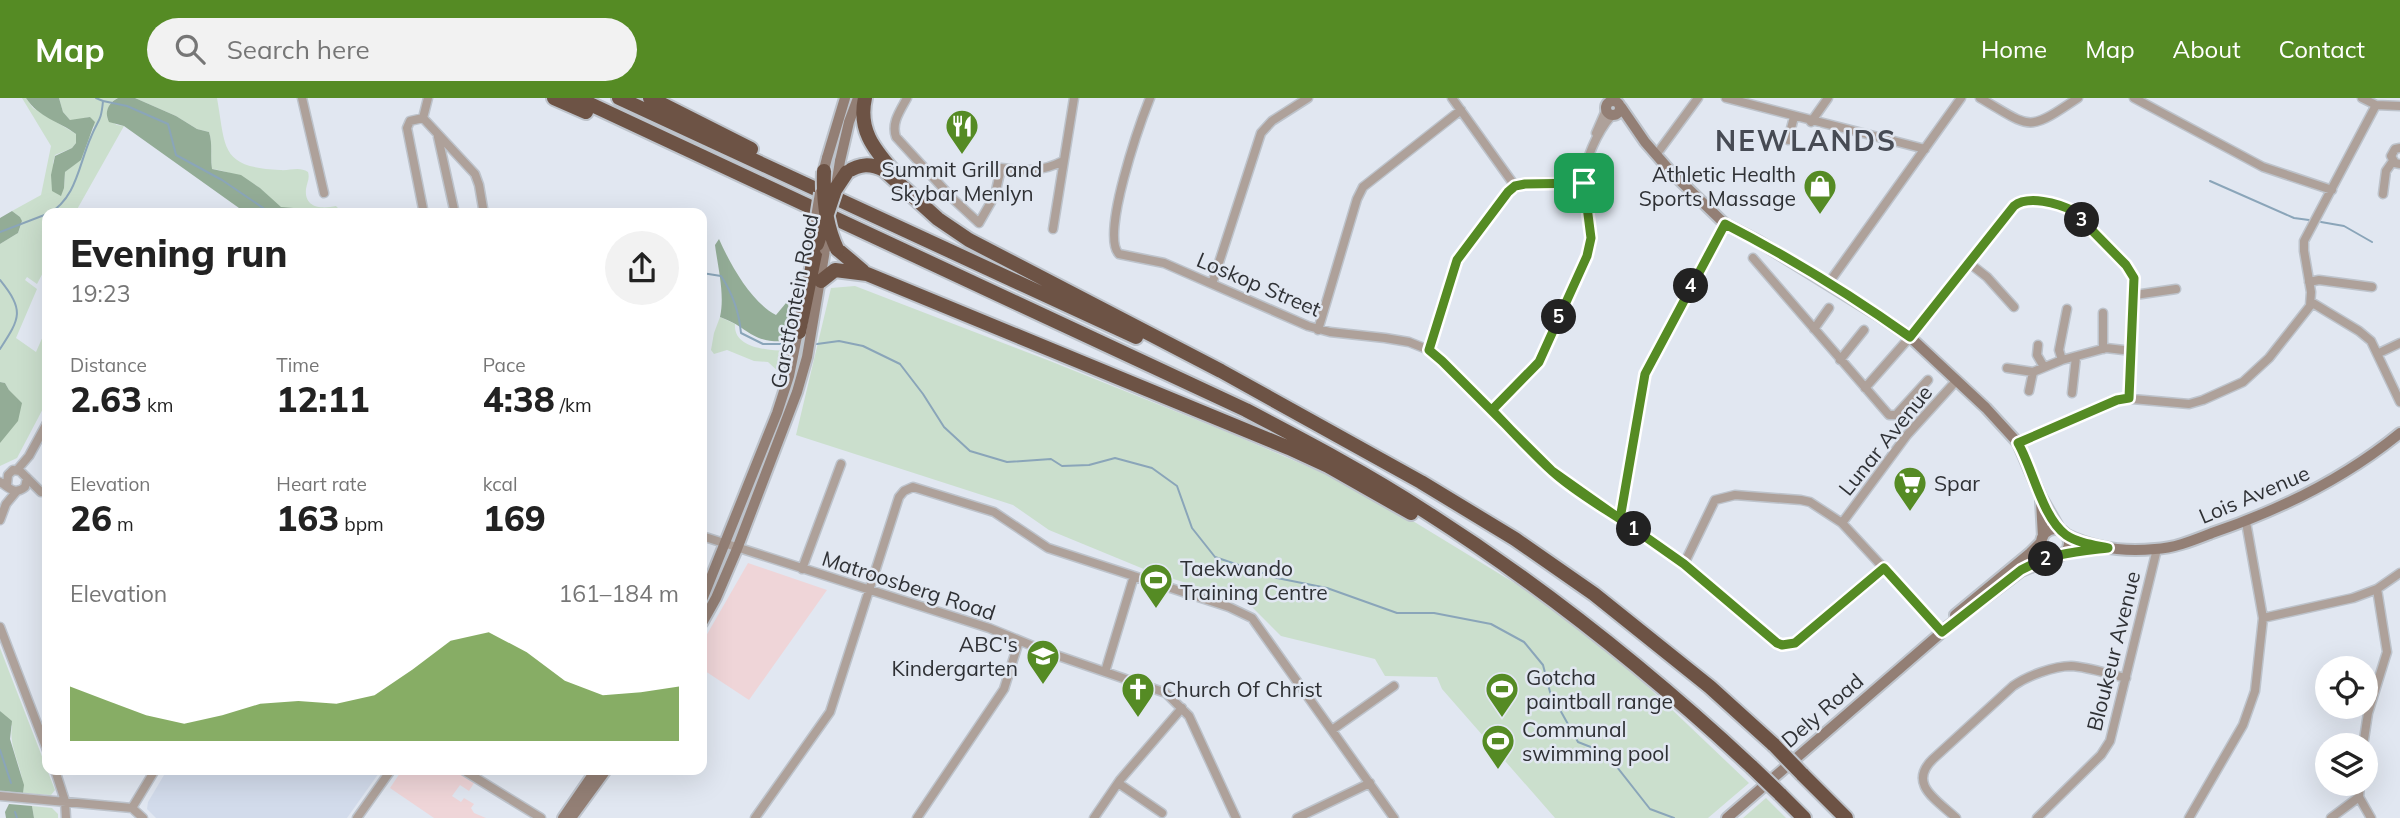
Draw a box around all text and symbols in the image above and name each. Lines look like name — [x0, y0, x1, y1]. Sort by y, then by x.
search box — [147, 18, 637, 81]
text: Map — [35, 29, 105, 70]
icon: search — [171, 30, 209, 68]
text: Search here — [227, 33, 370, 66]
text: Home — [1981, 34, 2047, 64]
text: Map — [2085, 34, 2135, 64]
text: About — [2173, 34, 2241, 64]
text: Contact — [2279, 34, 2365, 64]
restaurant icon: Summit Grill and Skybar Menlyn — [943, 107, 981, 156]
district label: NEWLANDS — [1715, 123, 1897, 158]
pin — [1554, 153, 1614, 213]
place label: Summit Grill and Skybar Menlyn — [882, 156, 1042, 206]
place label: Athletic Health Sports Massage — [1639, 161, 1796, 211]
icon: arrive — [1565, 164, 1603, 202]
shop icon: Athletic Health Sports Massage — [1801, 167, 1839, 216]
pin: 3 — [2064, 202, 2100, 238]
text: 3 — [2076, 207, 2087, 231]
street label: Garstfontein Road — [764, 212, 824, 390]
text: Evening run — [70, 229, 288, 277]
button: share — [605, 231, 679, 305]
street label: Loskop Street — [1193, 246, 1325, 322]
pin: 4 — [1674, 268, 1708, 304]
text: 4 — [1685, 273, 1696, 297]
text: 19:23 — [70, 279, 130, 308]
pin: 5 — [1542, 300, 1576, 334]
text: 5 — [1553, 304, 1564, 328]
text: Distance — [70, 353, 147, 377]
text: Time — [276, 353, 319, 377]
text: Pace — [483, 353, 526, 377]
text: 2.63 — [70, 377, 142, 421]
text: 12:11 — [276, 377, 369, 421]
text: 4:38 — [483, 377, 555, 421]
street label: Lunar Avenue — [1833, 380, 1937, 500]
text: km — [142, 393, 174, 417]
text: /km — [555, 393, 592, 417]
street label: Lois Avenue — [2195, 459, 2313, 529]
supermarket icon: Spar — [1891, 464, 1929, 513]
place label: Spar — [1934, 470, 1980, 496]
text: Elevation — [70, 472, 150, 496]
text: Heart rate — [276, 472, 367, 496]
text: kcal — [483, 472, 517, 496]
text: 26 — [70, 496, 112, 540]
text: 163 — [276, 496, 339, 540]
text: 169 — [483, 496, 546, 540]
text: m — [112, 512, 134, 536]
text: bpm — [339, 512, 384, 536]
pin: 1 — [1616, 512, 1652, 546]
text: 1 — [1628, 516, 1639, 540]
pin: 2 — [2028, 542, 2064, 576]
street label: Matroosberg Road — [819, 545, 999, 625]
text: 2 — [2040, 546, 2051, 570]
place label: Taekwando Training Centre — [1180, 555, 1328, 605]
sports icon: Taekwando Training Centre — [1137, 561, 1175, 610]
street label: Bloukeur Avenue — [2081, 568, 2145, 734]
text: Elevation — [70, 579, 167, 608]
text: 161–184 m — [558, 579, 679, 608]
place label: ABC's Kindergarten — [891, 631, 1018, 681]
school or university icon: ABC's Kindergarten — [1024, 637, 1062, 686]
map controls — [2315, 656, 2378, 796]
button: locate — [2315, 656, 2378, 719]
place label: Gotcha paintball range — [1526, 664, 1673, 714]
street label: Dely Road — [1776, 667, 1868, 753]
church icon: Church Of Christ — [1119, 670, 1157, 719]
sports icon: Gotcha paintball range — [1483, 670, 1521, 719]
place label: Church Of Christ — [1162, 676, 1322, 702]
place label: Communal swimming pool — [1522, 716, 1669, 766]
sports icon: Communal swimming pool — [1479, 722, 1517, 771]
button: layers — [2315, 733, 2378, 796]

